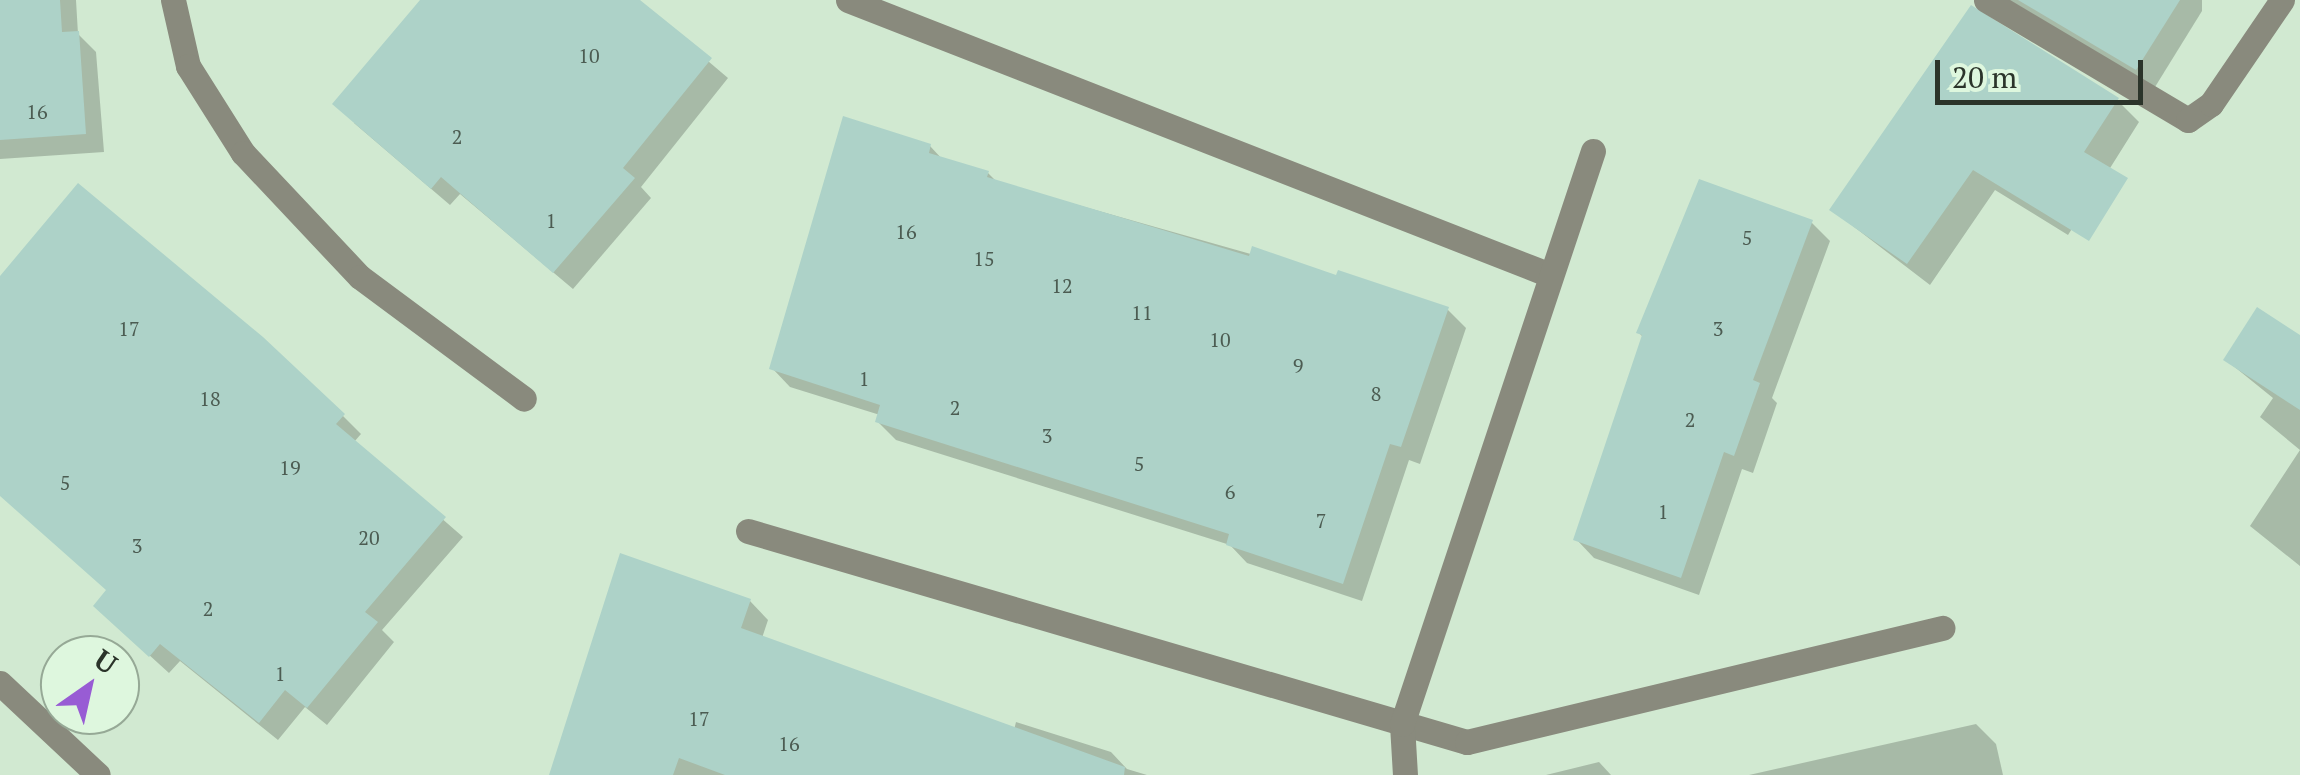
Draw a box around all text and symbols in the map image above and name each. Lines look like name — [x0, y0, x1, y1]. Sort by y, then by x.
scale bar — [1940, 40, 2148, 102]
house number: 10 — [578, 43, 600, 67]
text: 20 m — [1952, 57, 2017, 97]
house number: 16 — [26, 99, 48, 123]
house number: 2 — [452, 124, 462, 148]
house number: 1 — [546, 208, 556, 232]
house number: 16 — [895, 219, 917, 243]
house number: 5 — [1742, 225, 1752, 249]
house number: 15 — [973, 246, 995, 270]
house number: 12 — [1051, 273, 1073, 297]
house number: 11 — [1131, 300, 1153, 324]
house number: 17 — [118, 316, 140, 340]
house number: 3 — [1713, 316, 1723, 340]
house number: 10 — [1209, 327, 1231, 351]
house number: 9 — [1293, 353, 1303, 377]
house number: 1 — [859, 366, 869, 390]
house number: 8 — [1371, 381, 1381, 405]
house number: 18 — [199, 386, 221, 410]
house number: 2 — [950, 395, 960, 419]
house number: 2 — [1685, 407, 1695, 431]
house number: 3 — [1042, 423, 1052, 447]
house number: 5 — [1134, 451, 1144, 475]
house number: 19 — [279, 455, 301, 479]
house number: 5 — [60, 470, 70, 494]
house number: 6 — [1225, 479, 1235, 503]
house number: 1 — [1658, 499, 1668, 523]
house number: 7 — [1316, 508, 1326, 532]
house number: 20 — [358, 525, 380, 549]
house number: 3 — [132, 533, 142, 557]
house number: 2 — [203, 596, 213, 620]
north arrow — [40, 635, 140, 735]
text: U — [87, 640, 125, 682]
house number: 1 — [275, 661, 285, 685]
house number: 17 — [688, 706, 710, 730]
house number: 16 — [778, 731, 800, 755]

